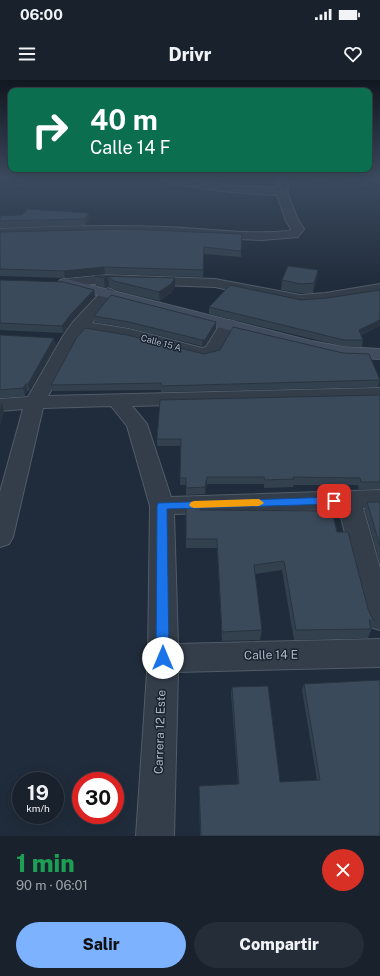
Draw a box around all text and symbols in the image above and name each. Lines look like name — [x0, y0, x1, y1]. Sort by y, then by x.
text: 06:00 — [20, 6, 63, 23]
icon: menu — [16, 43, 38, 65]
icon: heart — [342, 43, 364, 65]
text: Drivr — [169, 44, 211, 65]
text: 40 m — [90, 103, 158, 136]
icon: right — [24, 104, 76, 156]
text: Calle 14 F — [90, 137, 171, 158]
street label: Calle 15 A — [140, 332, 183, 353]
pin — [317, 484, 351, 518]
icon: arrive — [323, 490, 345, 512]
position arrow — [142, 637, 184, 679]
street label: Calle 14 E — [244, 648, 298, 662]
street label: Carrera 12 Este — [152, 689, 168, 774]
speed limit sign: 30 — [72, 772, 124, 824]
text: 19 — [27, 781, 49, 805]
text: km/h — [26, 802, 50, 814]
text: 1 min — [16, 849, 75, 877]
button: close — [322, 849, 364, 891]
text: 90 m · 06:01 — [16, 878, 88, 893]
button: Salir — [16, 922, 186, 968]
button: Compartir — [194, 922, 364, 968]

